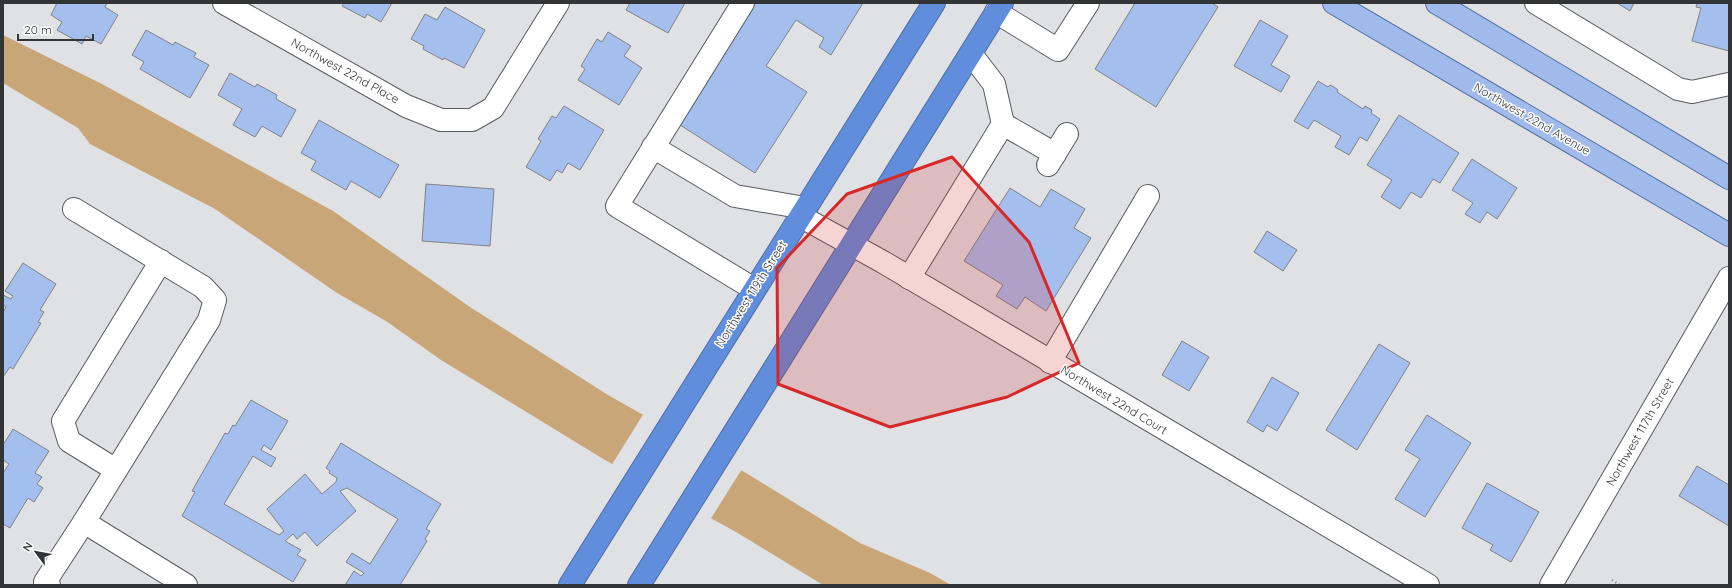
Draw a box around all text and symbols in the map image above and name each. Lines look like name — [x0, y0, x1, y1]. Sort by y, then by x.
scale bar — [18, 16, 93, 42]
text: 20 m — [24, 22, 52, 37]
street label: Northwest 22nd Place — [289, 35, 402, 107]
street label: Northwest 22nd Avenue — [1471, 79, 1593, 158]
street label: Northwest 119th Street — [712, 238, 789, 350]
street label: Northwest 22nd Court — [1058, 362, 1170, 437]
street label: Northwest 117th Street — [1603, 375, 1677, 488]
north arrow — [16, 532, 56, 572]
text: N — [19, 540, 36, 554]

